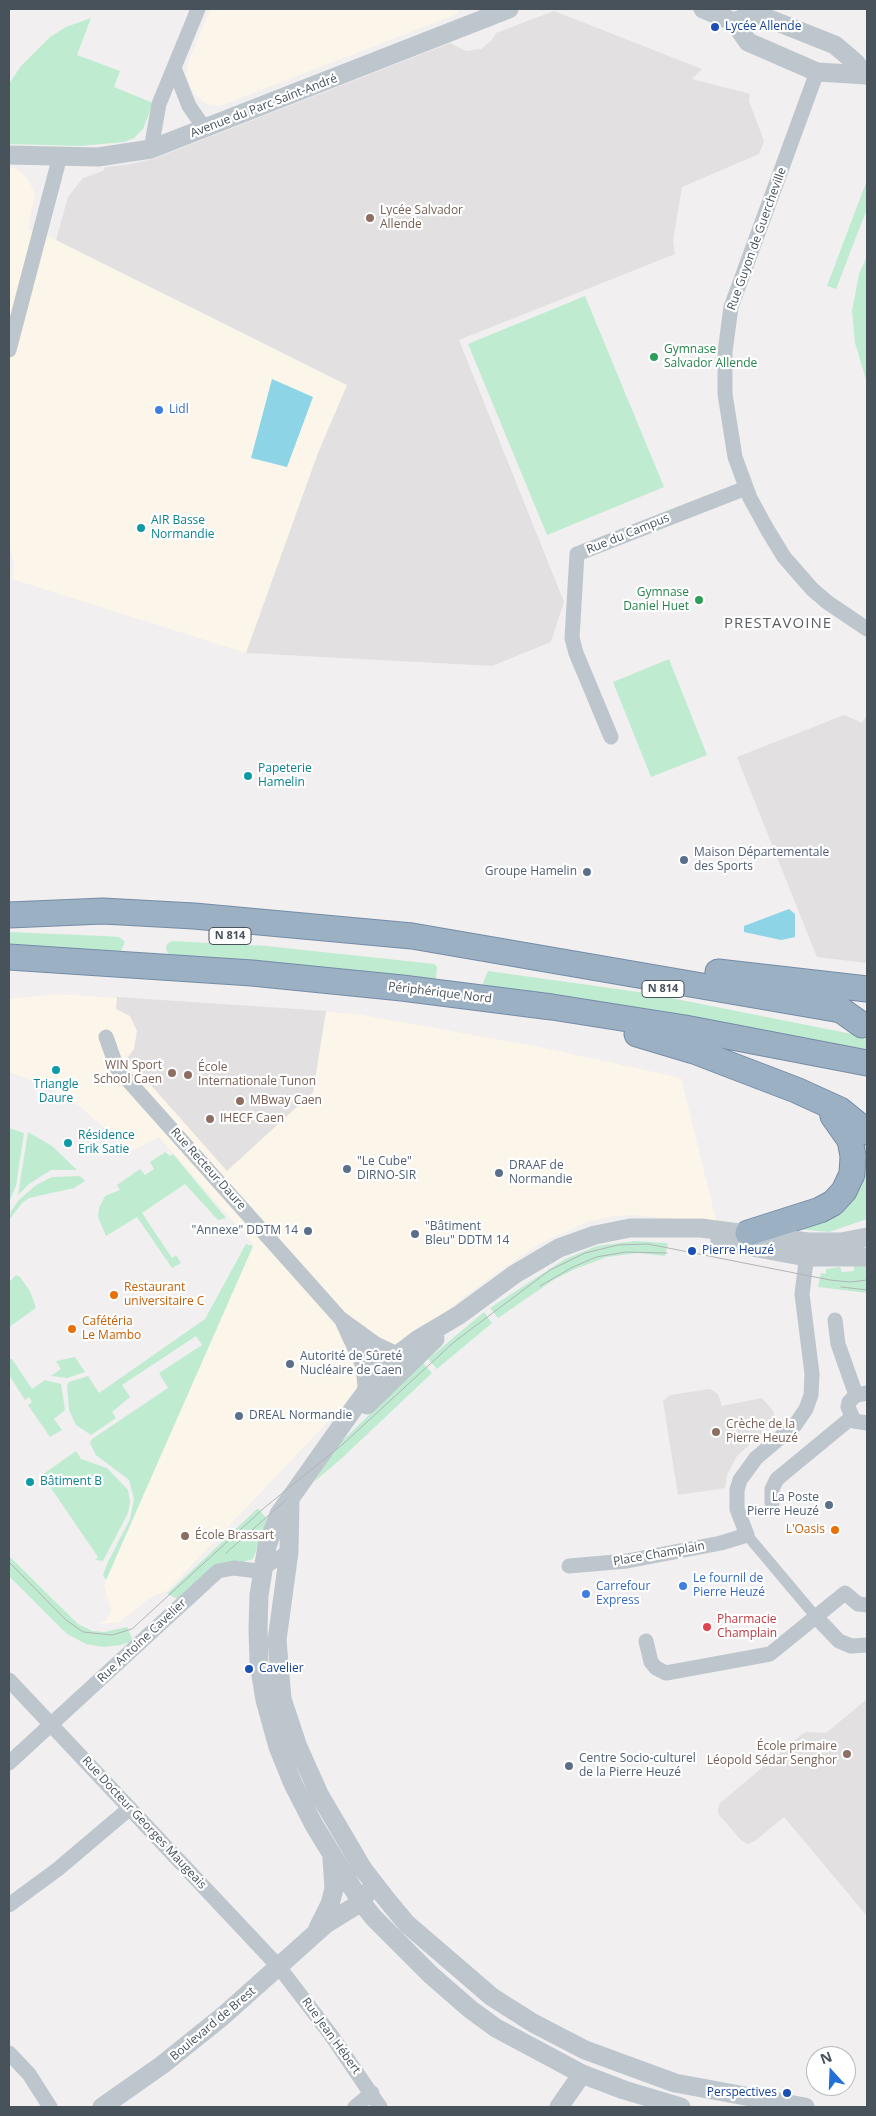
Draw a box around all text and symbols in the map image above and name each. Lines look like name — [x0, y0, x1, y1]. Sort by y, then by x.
place label: Lycée Allende — [725, 20, 801, 34]
marker: Lycée Allende — [709, 21, 721, 33]
street label: Avenue du Parc Saint-André — [189, 71, 339, 141]
street label: Rue Guyon de Guercheville — [724, 166, 790, 312]
place label: Lycée Salvador Allende — [380, 204, 463, 232]
marker: Lycée Salvador Allende — [364, 212, 376, 224]
place label: Gymnase Salvador Allende — [664, 343, 757, 371]
marker: Gymnase Salvador Allende — [648, 351, 660, 363]
place label: Lidl — [169, 403, 189, 417]
marker: Lidl — [153, 404, 165, 416]
street label: Rue du Campus — [584, 511, 672, 557]
place label: AIR Basse Normandie — [151, 514, 214, 542]
marker: AIR Basse Normandie — [135, 522, 147, 534]
place label: Gymnase Daniel Huet — [623, 586, 689, 614]
marker: Gymnase Daniel Huet — [693, 594, 705, 606]
district label: PRESTAVOINE — [723, 615, 833, 633]
place label: Papeterie Hamelin — [258, 762, 312, 790]
marker: Papeterie Hamelin — [242, 770, 254, 782]
place label: Maison Départementale des Sports — [694, 846, 829, 874]
marker: Maison Départementale des Sports — [678, 854, 690, 866]
place label: Groupe Hamelin — [485, 865, 577, 879]
marker: Groupe Hamelin — [581, 866, 593, 878]
road number: N 814 — [209, 928, 251, 944]
street label: Périphérique Nord — [387, 979, 493, 1007]
road number: N 814 — [642, 981, 684, 998]
place label: WIN Sport School Caen — [93, 1059, 162, 1087]
place label: École Internationale Tunon — [198, 1061, 316, 1089]
marker: Triangle Daure — [50, 1064, 62, 1076]
marker: WIN Sport School Caen — [166, 1067, 178, 1079]
marker: École Internationale Tunon — [182, 1069, 194, 1081]
place label: Triangle Daure — [34, 1078, 78, 1106]
place label: MBway Caen — [250, 1094, 322, 1108]
marker: MBway Caen — [234, 1095, 246, 1107]
place label: IHECF Caen — [220, 1112, 284, 1126]
marker: IHECF Caen — [204, 1113, 216, 1125]
street label: Rue Recteur Daure — [167, 1125, 249, 1213]
place label: Résidence Erik Satie — [78, 1129, 135, 1157]
marker: Résidence Erik Satie — [62, 1137, 74, 1149]
place label: "Le Cube" DIRNO-SIR — [357, 1155, 416, 1183]
place label: DRAAF de Normandie — [509, 1159, 572, 1187]
marker: "Le Cube" DIRNO-SIR — [341, 1163, 353, 1175]
marker: DRAAF de Normandie — [493, 1167, 505, 1179]
place label: "Bâtiment Bleu" DDTM 14 — [425, 1220, 509, 1248]
place label: "Annexe" DDTM 14 — [192, 1224, 298, 1238]
marker: "Annexe" DDTM 14 — [302, 1225, 314, 1237]
marker: "Bâtiment Bleu" DDTM 14 — [409, 1228, 421, 1240]
place label: Pierre Heuzé — [702, 1244, 774, 1258]
marker: Pierre Heuzé — [686, 1245, 698, 1257]
place label: Restaurant universitaire C — [124, 1281, 204, 1309]
marker: Restaurant universitaire C — [108, 1289, 120, 1301]
place label: Cafétéria Le Mambo — [82, 1315, 141, 1343]
marker: Cafétéria Le Mambo — [66, 1323, 78, 1335]
place label: Autorité de Sûreté Nucléaire de Caen — [300, 1350, 402, 1378]
marker: Autorité de Sûreté Nucléaire de Caen — [284, 1358, 296, 1370]
place label: DREAL Normandie — [249, 1409, 352, 1423]
marker: DREAL Normandie — [233, 1410, 245, 1422]
place label: Crèche de la Pierre Heuzé — [726, 1418, 798, 1446]
marker: Crèche de la Pierre Heuzé — [710, 1426, 722, 1438]
place label: Bâtiment B — [40, 1475, 102, 1489]
marker: Bâtiment B — [24, 1476, 36, 1488]
place label: La Poste Pierre Heuzé — [747, 1491, 819, 1519]
marker: La Poste Pierre Heuzé — [823, 1499, 835, 1511]
place label: L'Oasis — [786, 1523, 825, 1537]
marker: L'Oasis — [829, 1524, 841, 1536]
place label: École Brassart — [195, 1529, 274, 1543]
marker: École Brassart — [179, 1530, 191, 1542]
street label: Place Champlain — [612, 1539, 706, 1569]
place label: Le fournil de Pierre Heuzé — [693, 1572, 765, 1600]
place label: Carrefour Express — [596, 1580, 650, 1608]
marker: Le fournil de Pierre Heuzé — [677, 1580, 689, 1592]
marker: Carrefour Express — [580, 1588, 592, 1600]
street label: Rue Antoine Cavelier — [95, 1596, 189, 1686]
place label: Pharmacie Champlain — [717, 1613, 777, 1641]
marker: Pharmacie Champlain — [701, 1621, 713, 1633]
place label: Cavelier — [259, 1662, 304, 1676]
marker: Cavelier — [243, 1663, 255, 1675]
place label: École primaire Léopold Sédar Senghor — [707, 1740, 837, 1768]
marker: École primaire Léopold Sédar Senghor — [841, 1748, 853, 1760]
place label: Centre Socio-culturel de la Pierre Heuzé — [579, 1752, 696, 1780]
street label: Rue Docteur Georges Maugeais — [79, 1754, 209, 1892]
marker: Centre Socio-culturel de la Pierre Heuzé — [563, 1760, 575, 1772]
street label: Boulevard de Brest — [167, 1984, 259, 2064]
street label: Rue Jean Hébert — [299, 1995, 363, 2077]
north arrow — [806, 2046, 856, 2096]
text: N — [817, 2047, 835, 2068]
place label: Perspectives — [707, 2086, 777, 2100]
marker: Perspectives — [781, 2087, 793, 2099]

